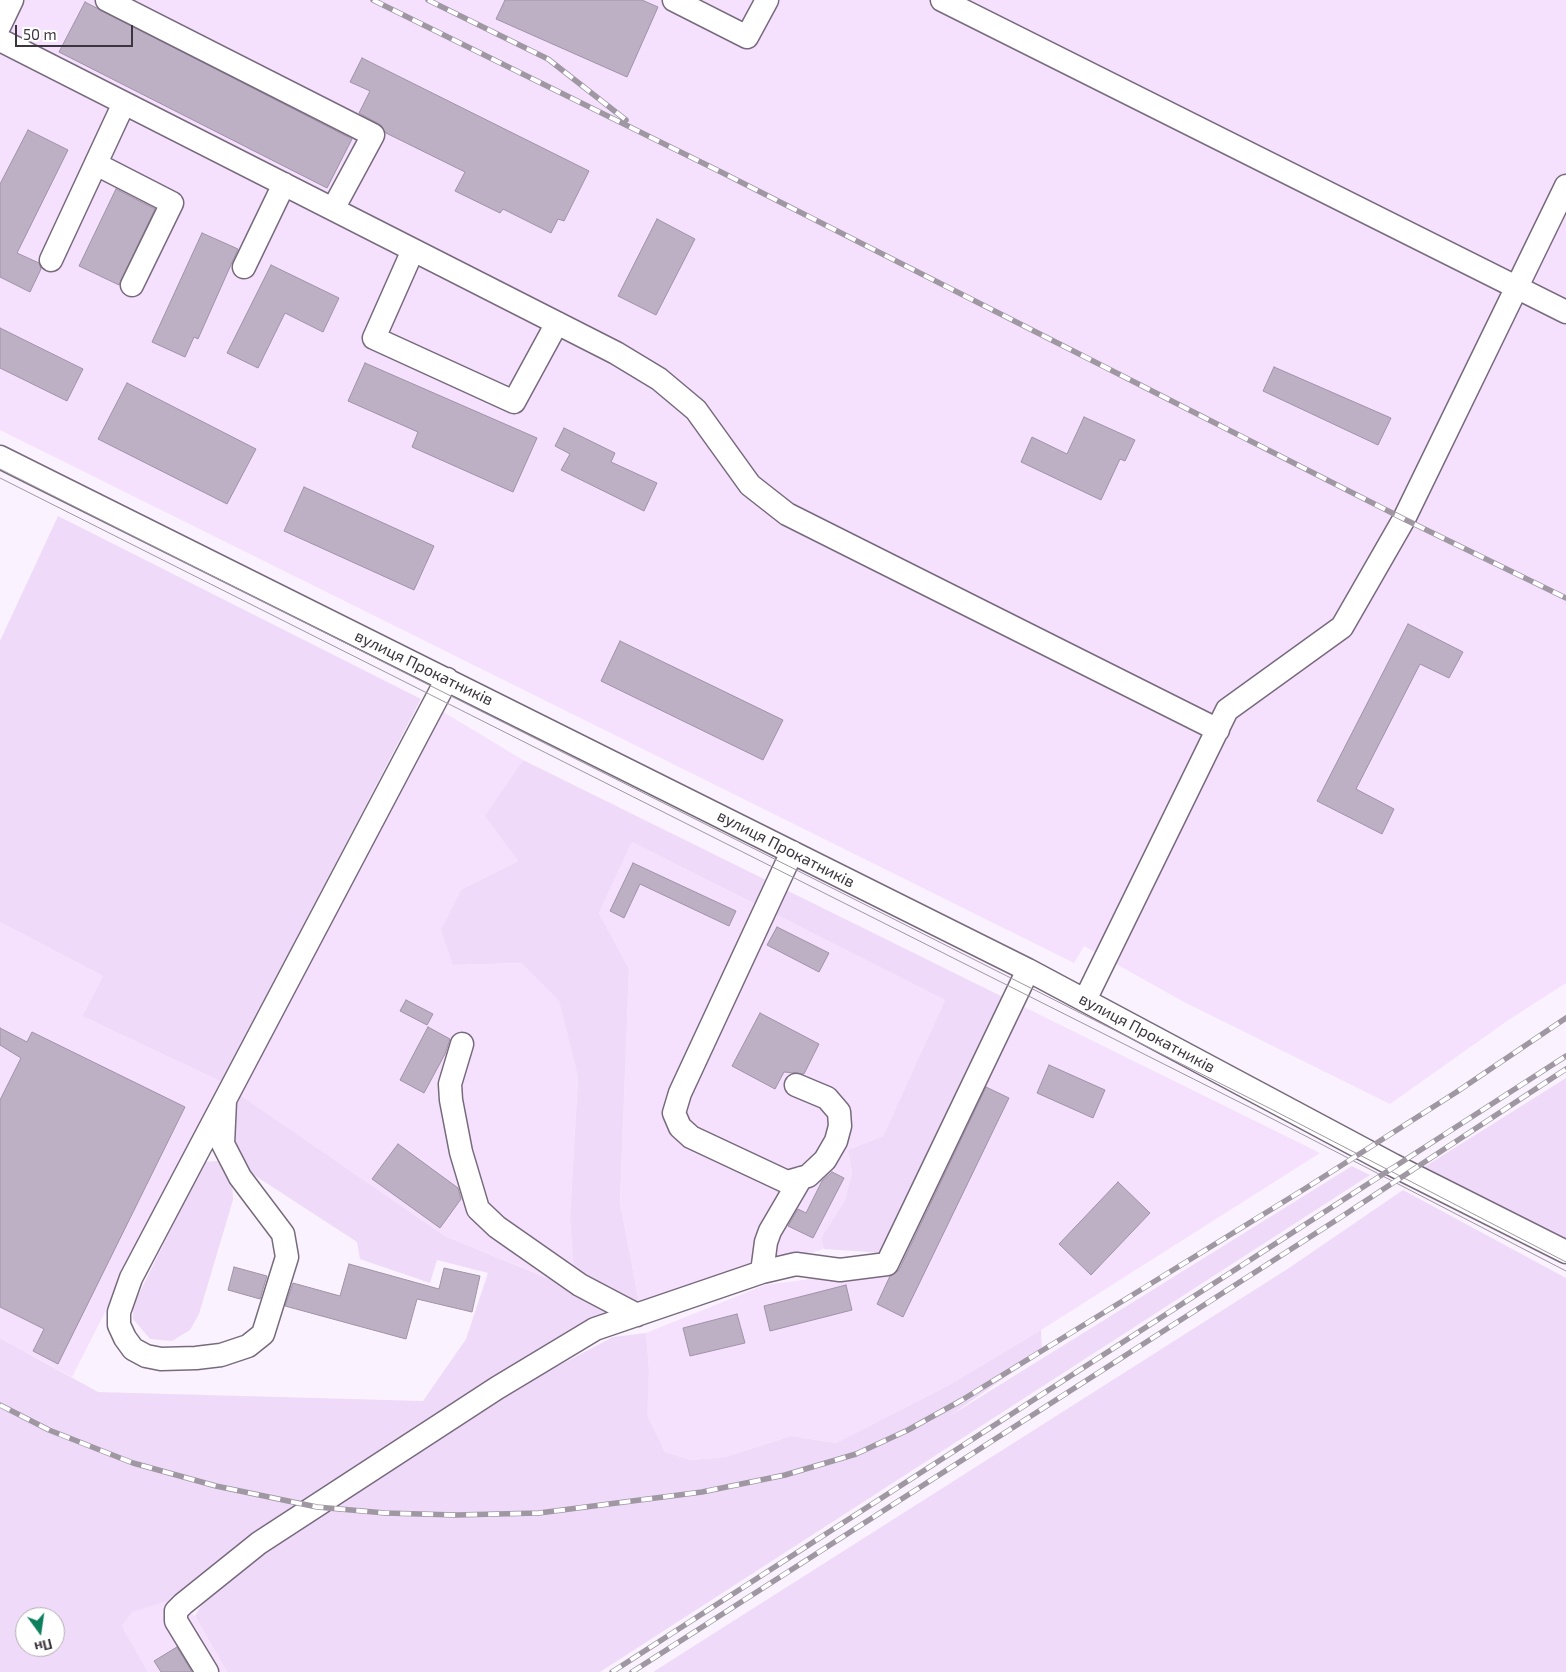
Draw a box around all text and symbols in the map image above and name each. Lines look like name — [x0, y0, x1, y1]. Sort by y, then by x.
scale bar — [18, 15, 135, 47]
text: 50 m — [23, 25, 57, 43]
street label: вулиця Прокатників — [352, 626, 496, 710]
street label: вулиця Прокатників — [714, 806, 858, 892]
street label: вулиця Прокатників — [1076, 989, 1218, 1077]
north arrow — [15, 1607, 65, 1657]
text: Пн — [33, 1636, 54, 1657]

